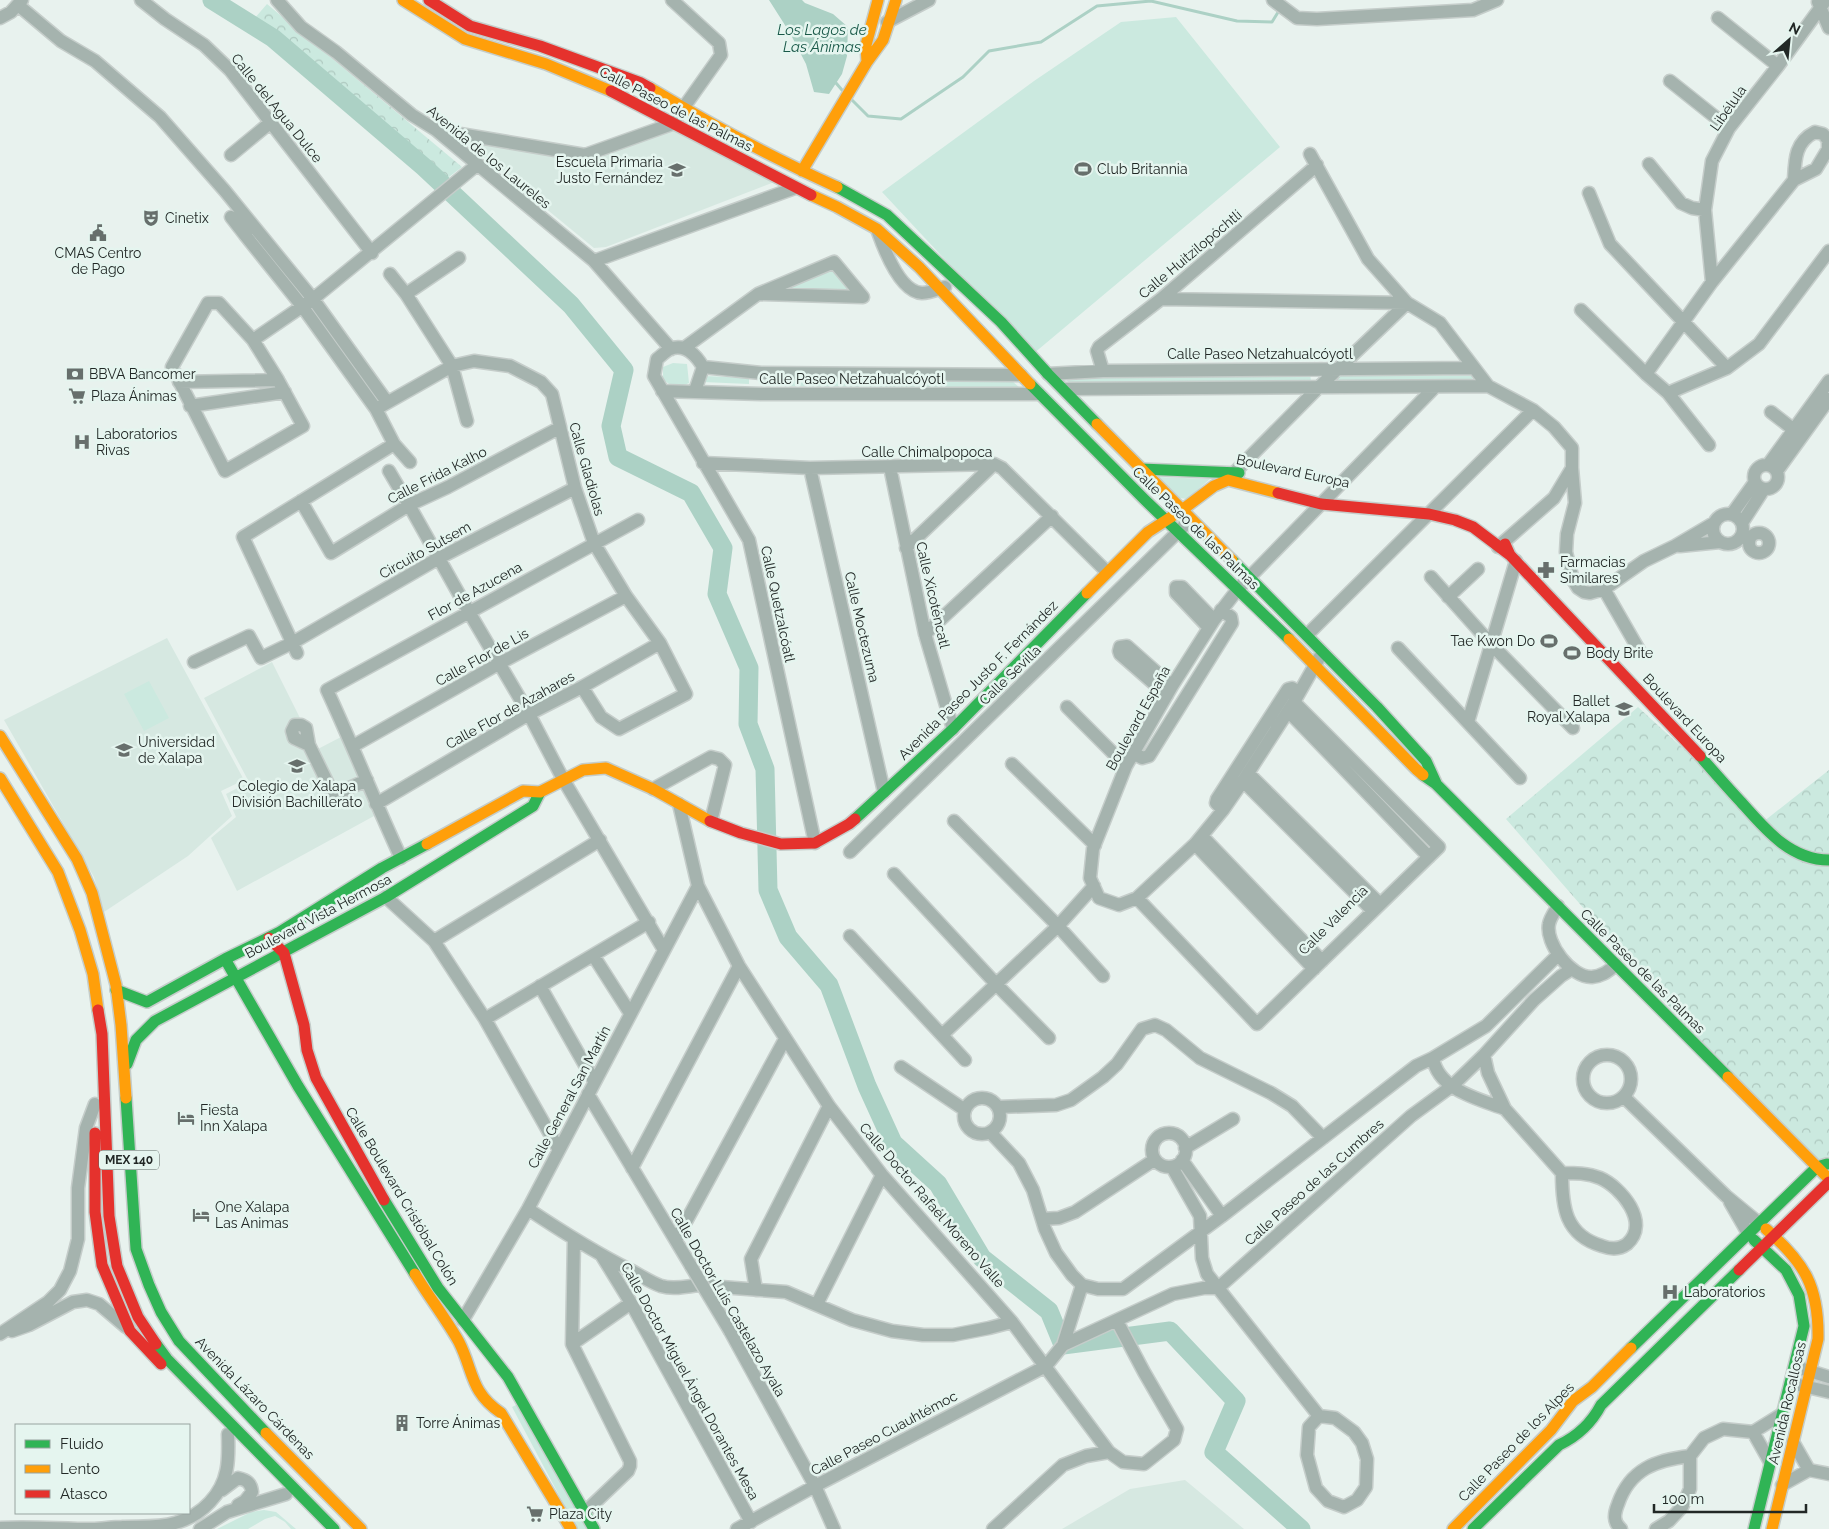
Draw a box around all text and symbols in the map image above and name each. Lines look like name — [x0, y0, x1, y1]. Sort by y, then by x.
north arrow — [1764, 15, 1814, 65]
text: N — [1787, 19, 1803, 38]
water label: Los Lagos de Las Ánimas — [777, 21, 867, 56]
street label: Calle del Agua Dulce — [228, 50, 326, 166]
street label: Calle Paseo de las Palmas — [597, 63, 755, 155]
street label: Libélula — [1707, 82, 1749, 134]
street label: Avenida de los Laureles — [424, 102, 554, 212]
place label: Escuela Primaria Justo Fernández — [556, 154, 663, 186]
sports icon: Club Britannia — [1073, 159, 1093, 179]
school or university icon: Escuela Primaria Justo Fernández — [667, 160, 687, 180]
place label: Club Britannia — [1097, 161, 1188, 177]
street label: Calle Huitzilopóchtli — [1135, 206, 1245, 302]
theatre icon: Cinetix — [141, 208, 161, 228]
place label: Cinetix — [165, 210, 209, 226]
public building icon: CMAS Centro de Pago — [88, 223, 108, 243]
place label: CMAS Centro de Pago — [55, 245, 141, 277]
street label: Calle Paseo Netzahualcóyotl — [1167, 346, 1353, 362]
bank icon: BBVA Bancomer — [65, 364, 85, 384]
place label: BBVA Bancomer — [89, 366, 196, 382]
street label: Calle Paseo Netzahualcóyotl — [759, 371, 945, 387]
supermarket icon: Plaza Ánimas — [67, 386, 87, 406]
place label: Plaza Ánimas — [91, 387, 177, 404]
street label: Calle Gladiolas — [566, 420, 608, 518]
place label: Laboratorios Rivas — [96, 426, 177, 458]
hospital icon: Laboratorios Rivas — [72, 432, 92, 452]
street label: Calle Frida Kalho — [385, 443, 489, 507]
street label: Calle Chimalpopoca — [861, 444, 993, 460]
street label: Boulevard Europa — [1235, 451, 1351, 491]
street label: Calle Paseo de las Palmas — [1130, 463, 1263, 593]
street label: Circuito Sutsem — [376, 518, 474, 582]
street label: Calle Xicoténcatl — [913, 540, 953, 650]
street label: Calle Quetzalcóatl — [758, 544, 798, 664]
place label: Farmacias Similares — [1560, 554, 1626, 586]
street label: Flor de Azucena — [425, 559, 525, 623]
pharmacy icon: Farmacias Similares — [1536, 560, 1556, 580]
street label: Calle Moctezuma — [841, 570, 883, 684]
street label: Avenida Paseo Justo F. Fernández — [895, 597, 1061, 763]
street label: Calle Flor de Lis — [433, 625, 531, 689]
sports icon: Tae Kwon Do — [1539, 631, 1559, 651]
place label: Tae Kwon Do — [1450, 633, 1535, 649]
street label: Calle Sevilla — [976, 642, 1044, 708]
sports icon: Body Brite — [1562, 643, 1582, 663]
place label: Body Brite — [1586, 645, 1653, 661]
street label: Boulevard España — [1103, 663, 1173, 773]
street label: Calle Flor de Azahares — [443, 668, 577, 752]
street label: Boulevard Europa — [1640, 670, 1730, 766]
place label: Ballet Royal Xalapa — [1527, 693, 1610, 725]
school or university icon: Ballet Royal Xalapa — [1614, 699, 1634, 719]
place label: Universidad de Xalapa — [138, 734, 215, 766]
school or university icon: Universidad de Xalapa — [114, 740, 134, 760]
school or university icon: Colegio de Xalapa División Bachillerato — [287, 756, 307, 776]
place label: Colegio de Xalapa División Bachillerato — [232, 778, 362, 810]
street label: Boulevard Vista Hermosa — [242, 871, 394, 961]
street label: Calle Valencia — [1295, 882, 1371, 958]
street label: Calle Paseo de las Palmas — [1577, 905, 1709, 1037]
street label: Calle General San Martín — [525, 1023, 613, 1171]
place label: Fiesta Inn Xalapa — [200, 1102, 267, 1134]
street label: Calle Boulevard Cristóbal Colón — [342, 1104, 462, 1288]
hotel icon: Fiesta Inn Xalapa — [176, 1108, 196, 1128]
street label: Calle Paseo de las Cumbres — [1241, 1115, 1387, 1249]
street label: Calle Doctor Rafaél Moreno Valle — [856, 1119, 1008, 1291]
road number: MEX 140 — [99, 1150, 159, 1170]
place label: One Xalapa Las Animas — [215, 1199, 289, 1231]
hotel icon: One Xalapa Las Animas — [191, 1205, 211, 1225]
street label: Calle Doctor Luis Castelazo Ayala — [667, 1205, 789, 1399]
street label: Calle Doctor Miguel Ángel Dorantes Mesa — [618, 1259, 763, 1503]
hospital icon: Laboratorios — [1660, 1282, 1680, 1302]
place label: Laboratorios — [1684, 1284, 1765, 1300]
street label: Avenida Lázaro Cárdenas — [192, 1333, 318, 1463]
street label: Avenida Rocallosas — [1765, 1340, 1809, 1466]
street label: Calle Paseo de los Alpes — [1455, 1379, 1577, 1505]
street label: Calle Paseo Cuauhtémoc — [808, 1387, 960, 1478]
building icon: Torre Ánimas — [392, 1413, 412, 1433]
place label: Torre Ánimas — [416, 1414, 500, 1431]
legend — [15, 1424, 190, 1514]
text: Fluido — [60, 1435, 103, 1453]
text: Lento — [60, 1460, 100, 1478]
scale bar — [1654, 1482, 1806, 1514]
text: Atasco — [60, 1485, 107, 1503]
text: 100 m — [1662, 1490, 1704, 1508]
supermarket icon: Plaza City — [525, 1504, 545, 1524]
place label: Plaza City — [549, 1506, 613, 1522]

